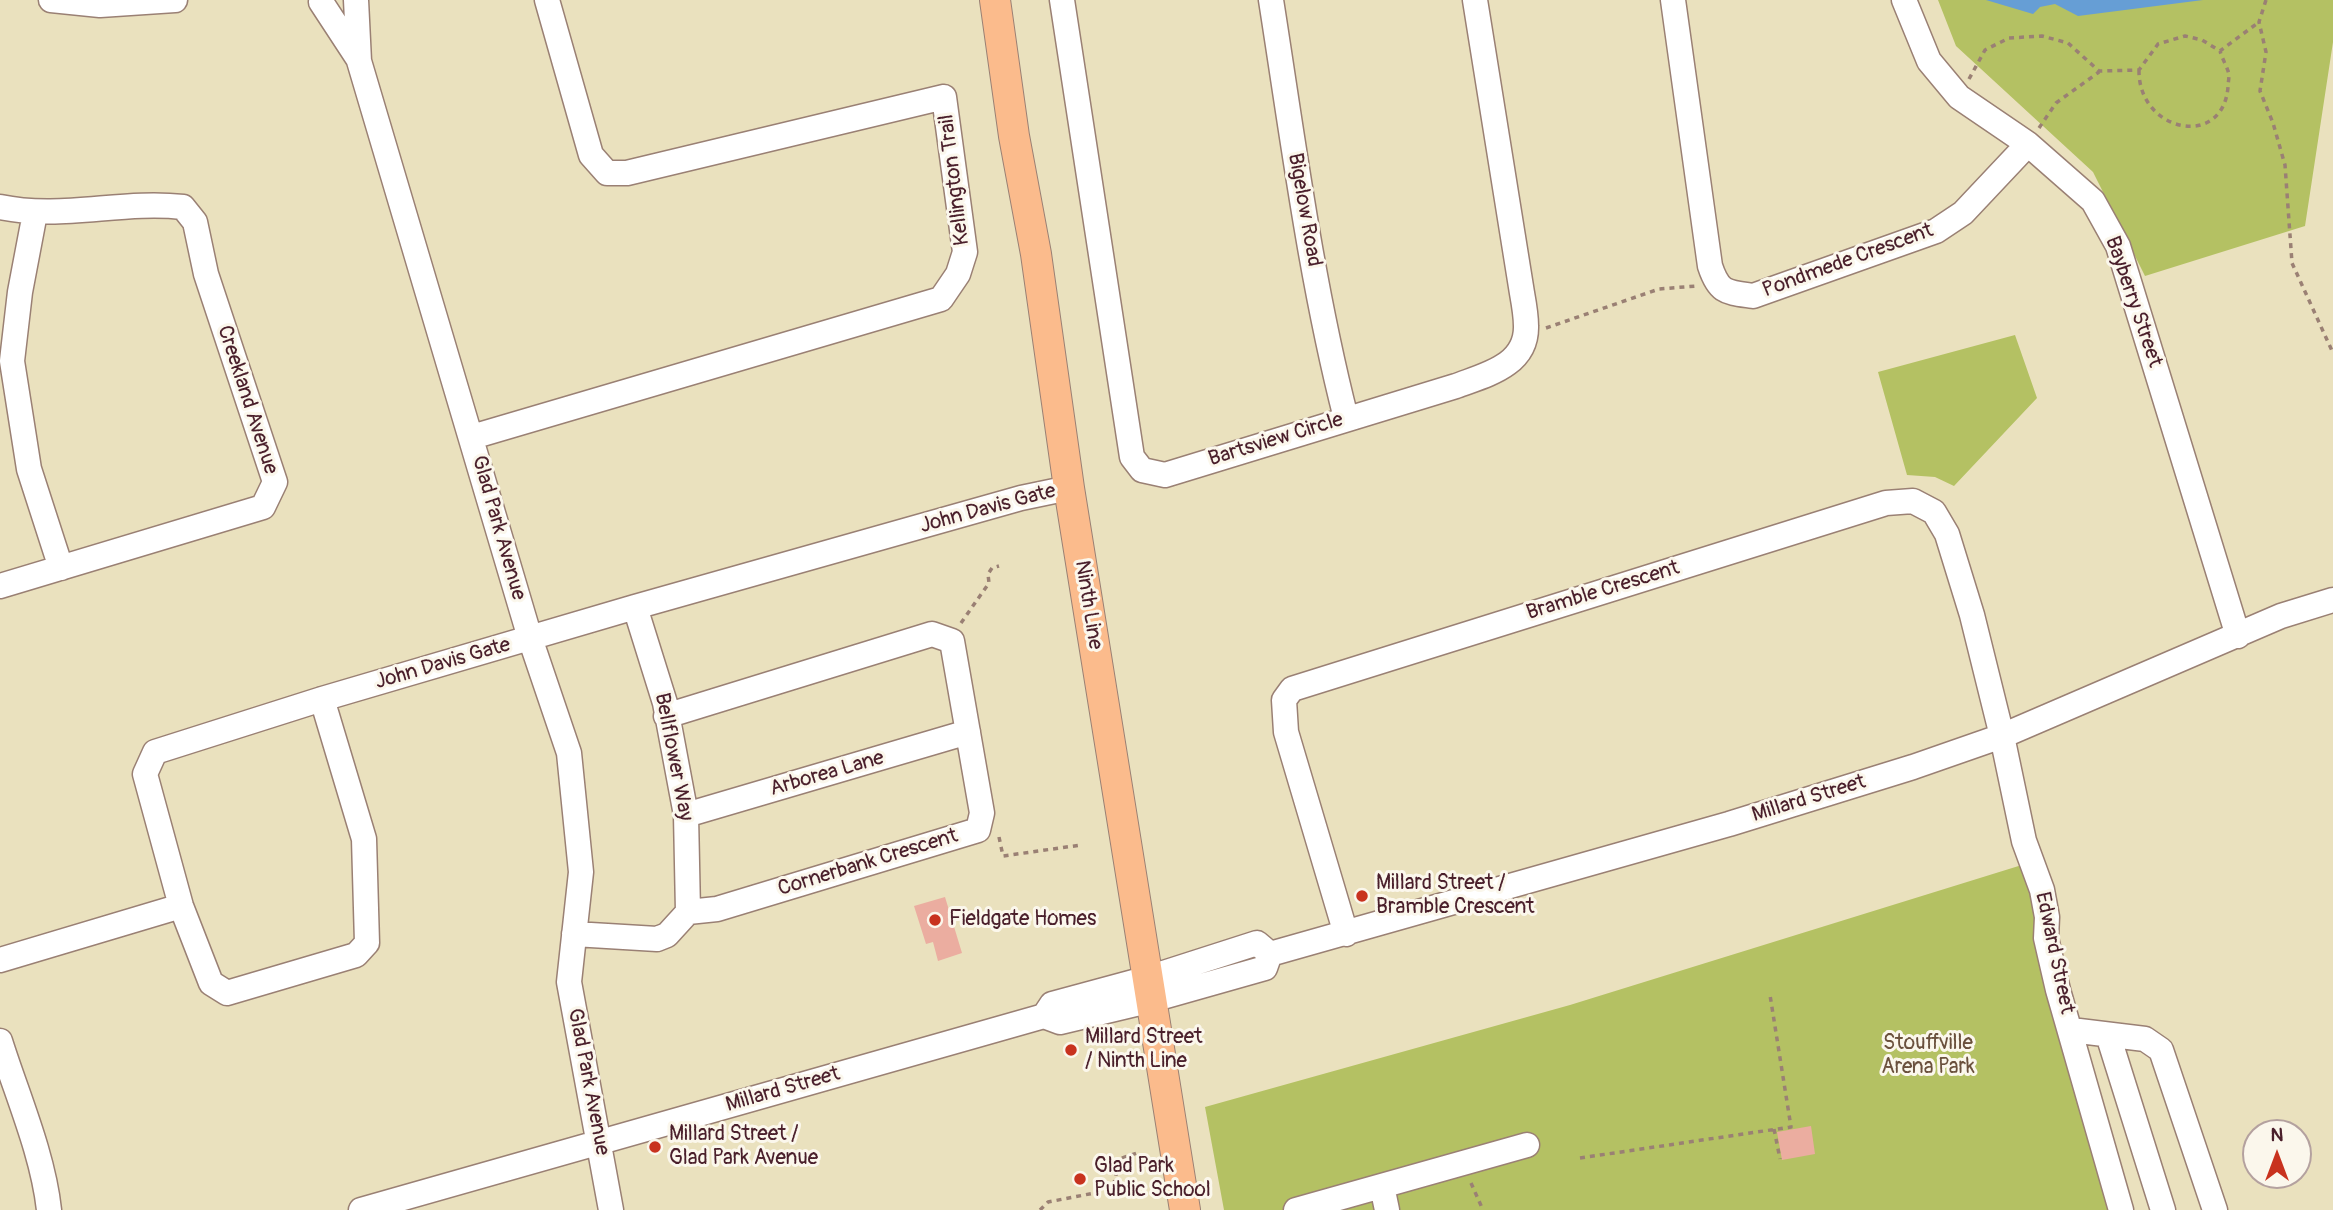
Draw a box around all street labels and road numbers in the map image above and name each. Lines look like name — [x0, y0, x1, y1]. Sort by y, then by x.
street label: Kellington Trail — [934, 113, 976, 247]
street label: Bigelow Road — [1282, 151, 1326, 269]
street label: Pondmede Crescent — [1759, 218, 1937, 304]
street label: Bayberry Street — [2099, 233, 2167, 371]
street label: Creekland Avenue — [211, 322, 283, 478]
street label: Bartsview Circle — [1206, 408, 1346, 472]
street label: Glad Park Avenue — [465, 453, 531, 603]
street label: John Davis Gate — [917, 479, 1059, 539]
street label: Bramble Crescent — [1524, 556, 1682, 626]
street label: Ninth Line — [1069, 559, 1107, 651]
street label: John Davis Gate — [372, 633, 514, 695]
street label: Bellflower Way — [648, 691, 698, 823]
street label: Arborea Lane — [767, 746, 887, 802]
street label: Millard Street — [1749, 770, 1869, 828]
street label: Cornerbank Crescent — [775, 824, 961, 902]
street label: Edward Street — [2029, 890, 2079, 1016]
street label: Glad Park Avenue — [561, 1006, 615, 1158]
street label: Millard Street — [723, 1062, 843, 1118]

